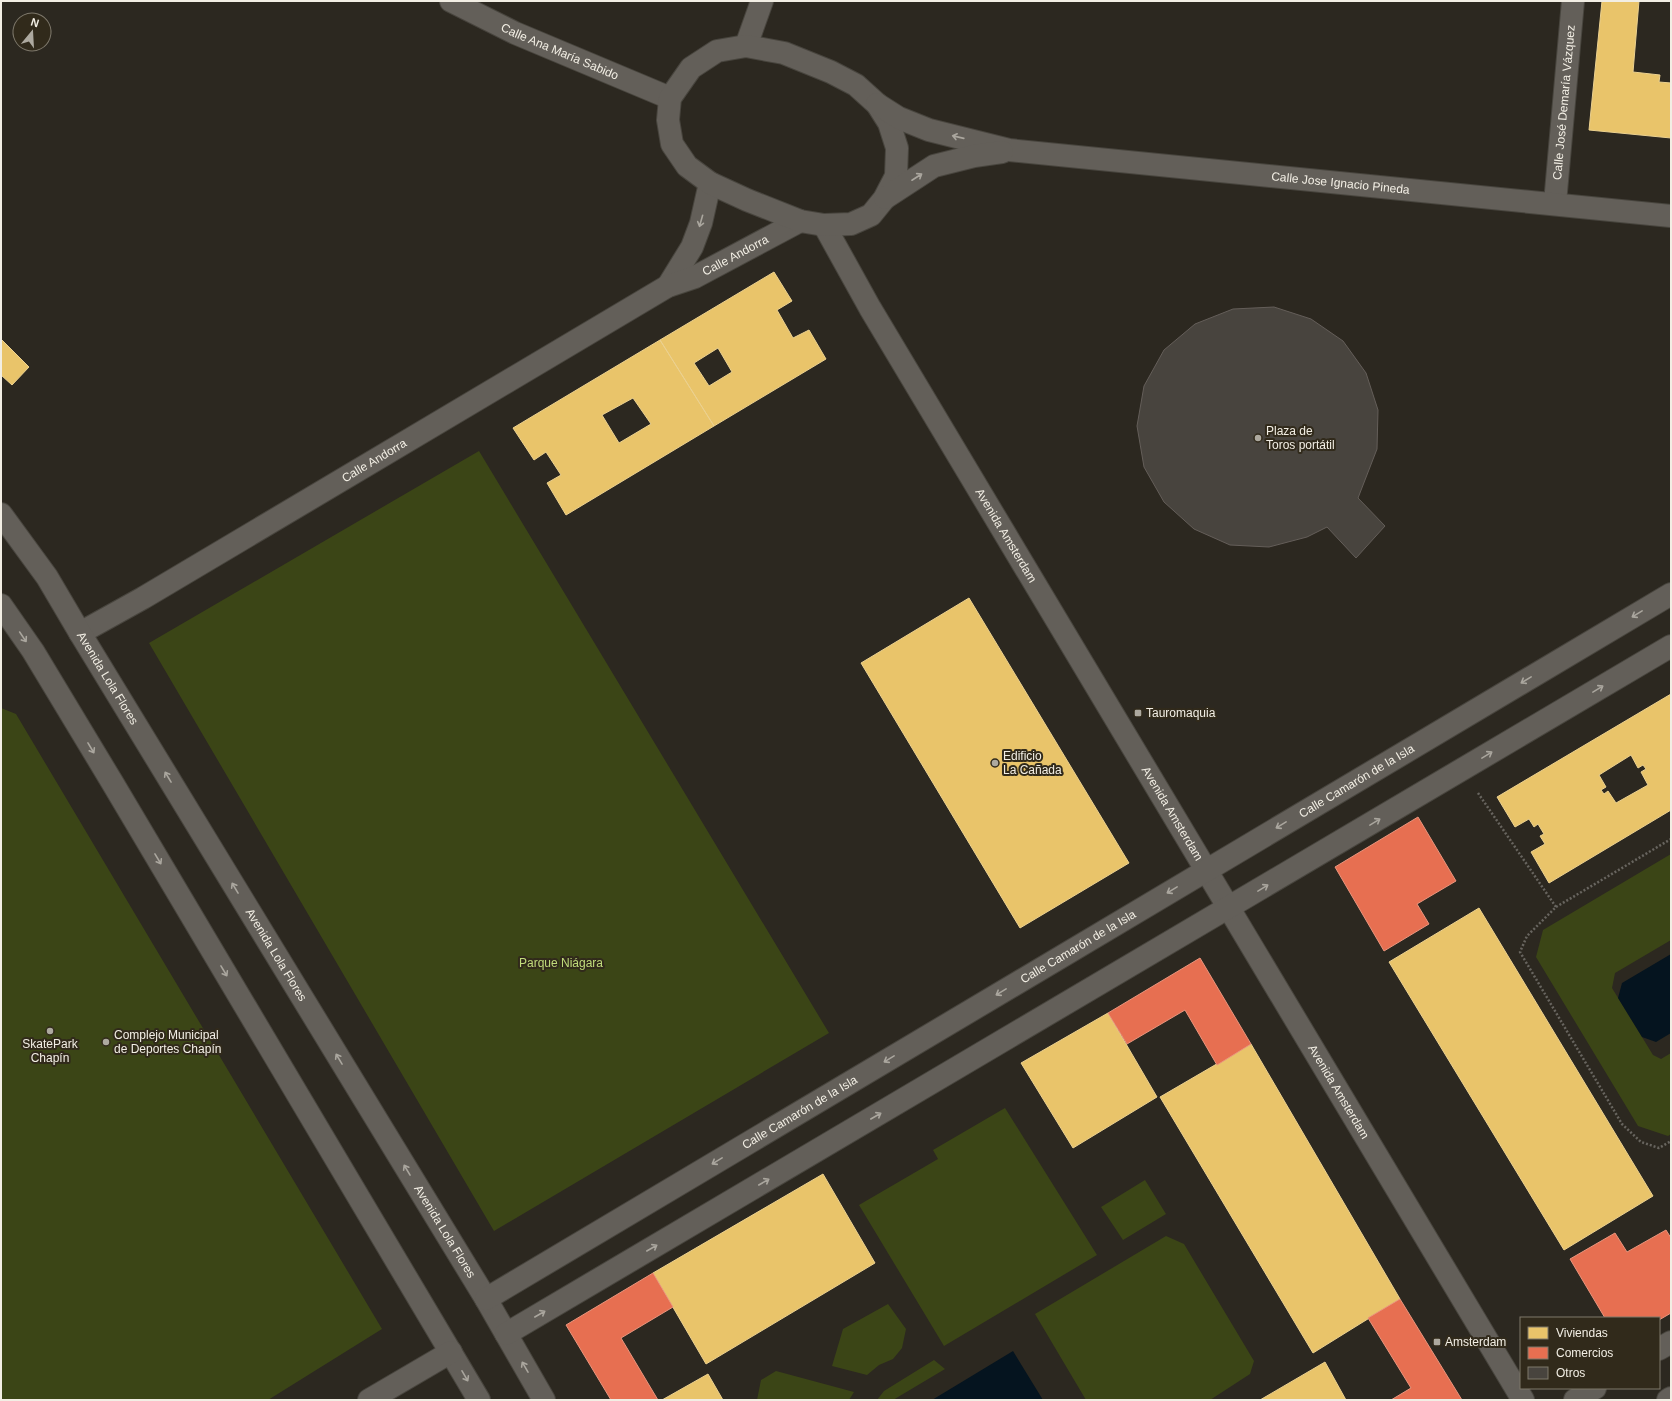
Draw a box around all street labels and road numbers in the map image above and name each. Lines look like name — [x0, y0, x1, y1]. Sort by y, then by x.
street label: Calle Ana María Sabido — [499, 20, 621, 83]
street label: Calle José Demaría Vázquez — [1550, 24, 1578, 181]
street label: Calle Jose Ignacio Pineda — [1271, 169, 1411, 197]
street label: Calle Andorra — [700, 232, 771, 279]
street label: Calle Andorra — [339, 436, 409, 485]
street label: Avenida Amsterdam — [973, 486, 1040, 585]
street label: Avenida Lola Flores — [74, 629, 141, 727]
street label: Calle Camarón de la Isla — [1296, 741, 1417, 821]
street label: Avenida Amsterdam — [1139, 764, 1206, 863]
street label: Avenida Lola Flores — [243, 906, 310, 1004]
street label: Calle Camarón de la Isla — [1018, 907, 1139, 986]
street label: Avenida Amsterdam — [1305, 1042, 1372, 1141]
street label: Calle Camarón de la Isla — [740, 1073, 860, 1152]
street label: Avenida Lola Flores — [411, 1183, 478, 1280]

